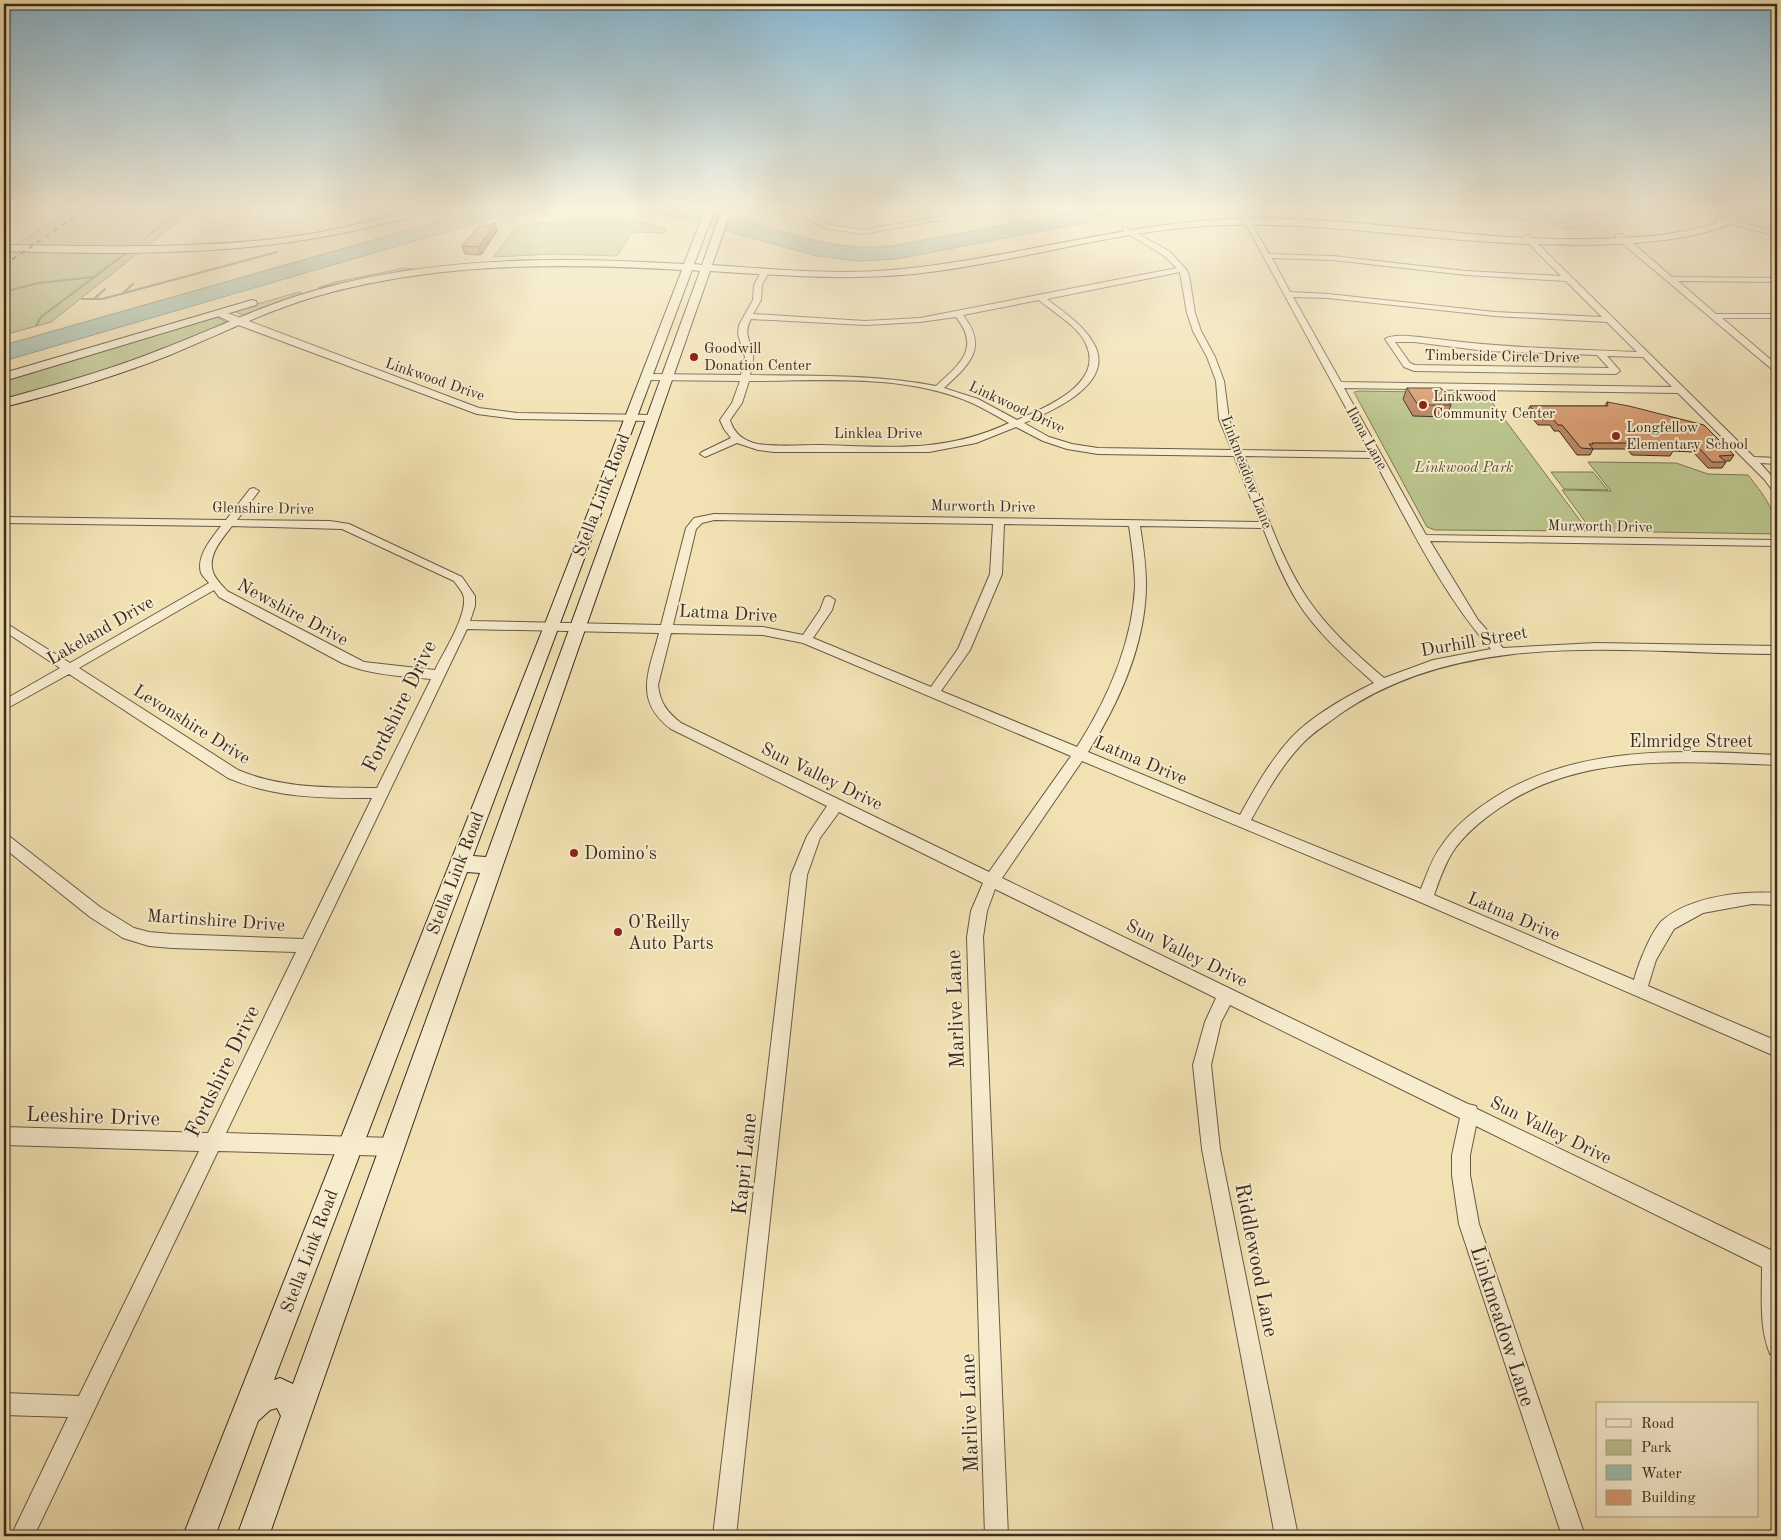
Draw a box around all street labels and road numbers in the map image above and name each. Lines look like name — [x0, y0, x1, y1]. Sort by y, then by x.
street label: Timberside Circle Drive — [1424, 349, 1580, 366]
street label: Linkwood Drive — [383, 356, 486, 404]
street label: Linkwood Drive — [966, 380, 1067, 437]
street label: Ilona Lane — [1342, 405, 1389, 473]
street label: Linkmeadow Lane — [1217, 414, 1274, 531]
street label: Linklea Drive — [834, 427, 922, 442]
street label: Stella Link Road — [570, 431, 634, 560]
street label: Murworth Drive — [930, 499, 1036, 516]
street label: Glenshire Drive — [212, 501, 314, 518]
street label: Murworth Drive — [1547, 519, 1653, 536]
street label: Newshire Drive — [234, 576, 351, 650]
street label: Lakeland Drive — [44, 593, 157, 669]
street label: Latma Drive — [678, 602, 778, 626]
street label: Durhill Street — [1419, 624, 1529, 660]
street label: Fordshire Drive — [359, 638, 441, 776]
street label: Levonshire Drive — [130, 682, 253, 768]
street label: Latma Drive — [1092, 733, 1190, 788]
street label: Elmridge Street — [1629, 733, 1753, 751]
street label: Sun Valley Drive — [758, 740, 885, 814]
street label: Stella Link Road — [424, 809, 488, 938]
street label: Latma Drive — [1465, 889, 1563, 944]
street label: Martinshire Drive — [146, 907, 286, 935]
street label: Sun Valley Drive — [1123, 917, 1250, 991]
street label: Marlive Lane — [944, 949, 969, 1069]
street label: Fordshire Drive — [182, 1003, 264, 1141]
street label: Sun Valley Drive — [1487, 1094, 1614, 1168]
street label: Leeshire Drive — [26, 1105, 160, 1130]
street label: Kapri Lane — [730, 1112, 761, 1216]
street label: Riddlewood Lane — [1230, 1182, 1281, 1339]
street label: Stella Link Road — [278, 1187, 342, 1316]
street label: Linkmeadow Lane — [1466, 1244, 1537, 1409]
street label: Marlive Lane — [958, 1353, 983, 1473]

